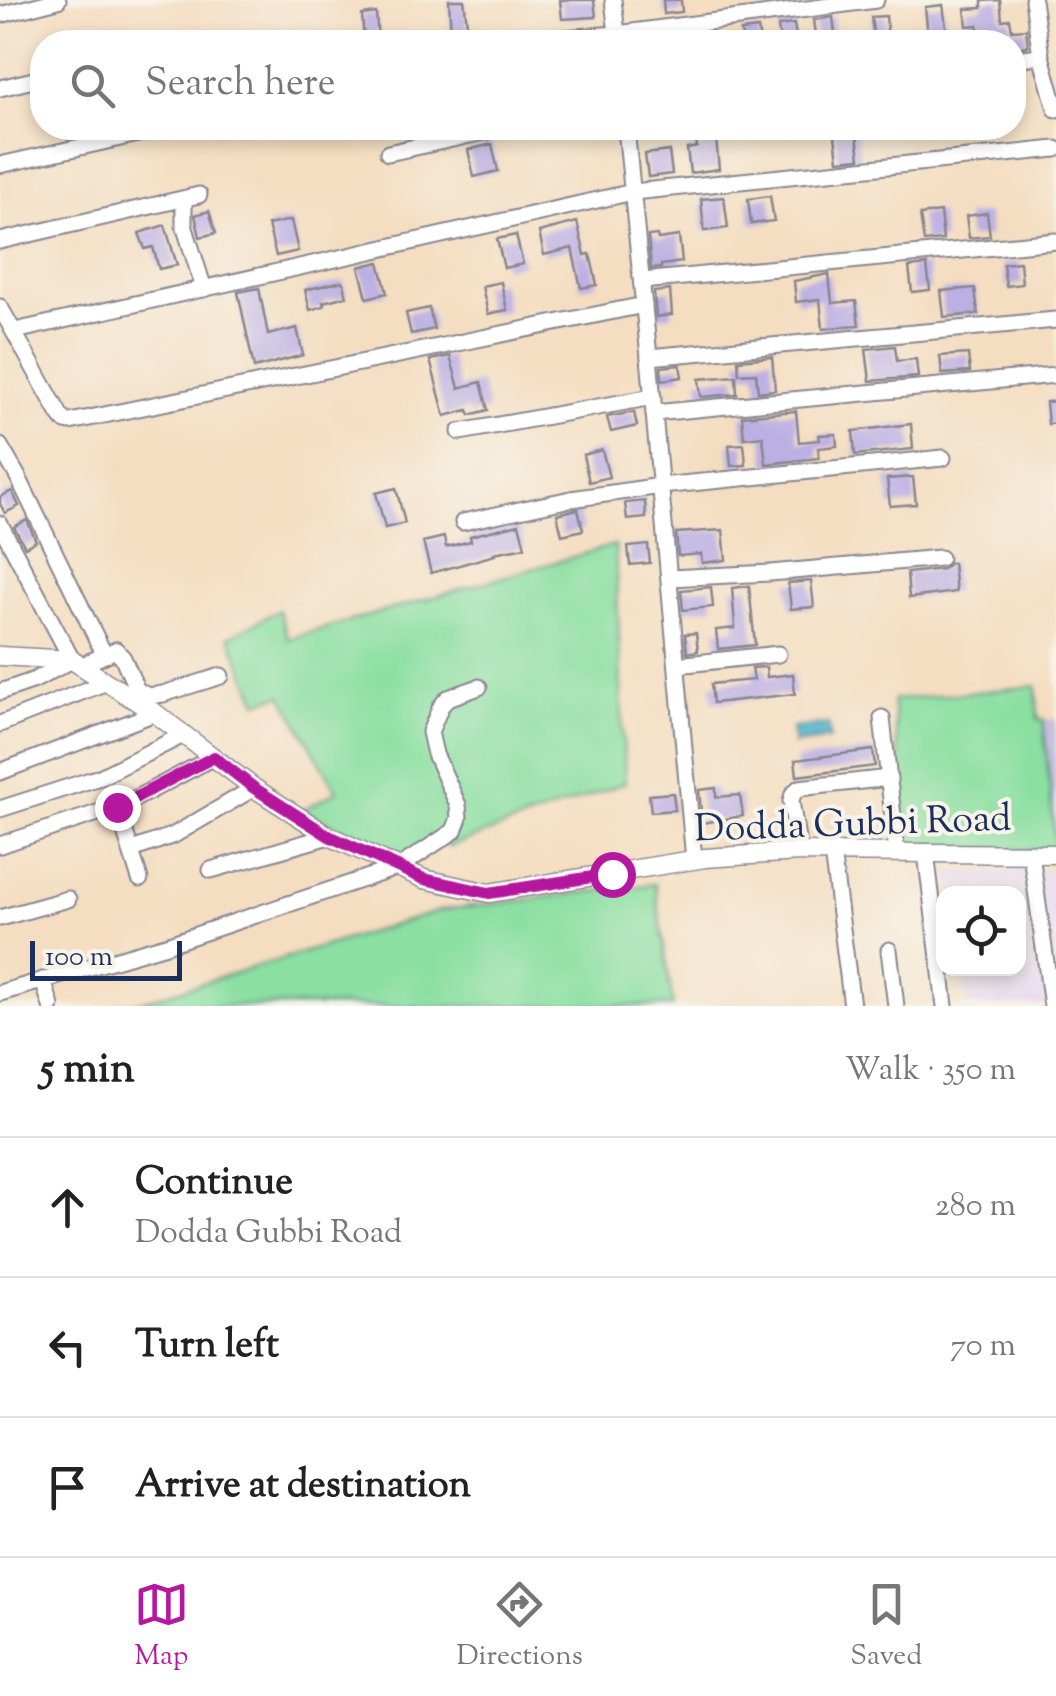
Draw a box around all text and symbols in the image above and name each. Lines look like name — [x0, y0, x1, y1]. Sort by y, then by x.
search box — [30, 30, 1026, 140]
icon: search — [65, 58, 120, 113]
text: Search here — [145, 58, 336, 112]
route end — [95, 785, 141, 831]
street label: Dodda Gubbi Road — [694, 793, 1012, 859]
route start — [590, 852, 636, 898]
map controls — [936, 886, 1026, 976]
button: locate — [936, 886, 1026, 976]
scale bar — [30, 936, 182, 980]
text: 100 m — [45, 938, 113, 978]
text: 5 min — [40, 1041, 135, 1101]
text: Walk · 350 m — [845, 1048, 1016, 1094]
text: Continue — [135, 1157, 293, 1211]
icon: ahead — [40, 1180, 95, 1235]
text: 280 m — [935, 1184, 1016, 1230]
text: Dodda Gubbi Road — [135, 1211, 402, 1257]
icon: left — [40, 1320, 95, 1375]
text: Turn left — [135, 1320, 279, 1374]
text: 70 m — [950, 1324, 1016, 1370]
icon: arrive — [40, 1460, 95, 1515]
text: Arrive at destination — [135, 1460, 471, 1514]
tab: Map — [134, 1577, 189, 1677]
tab: Directions — [456, 1577, 583, 1677]
tab: Saved — [850, 1577, 922, 1677]

